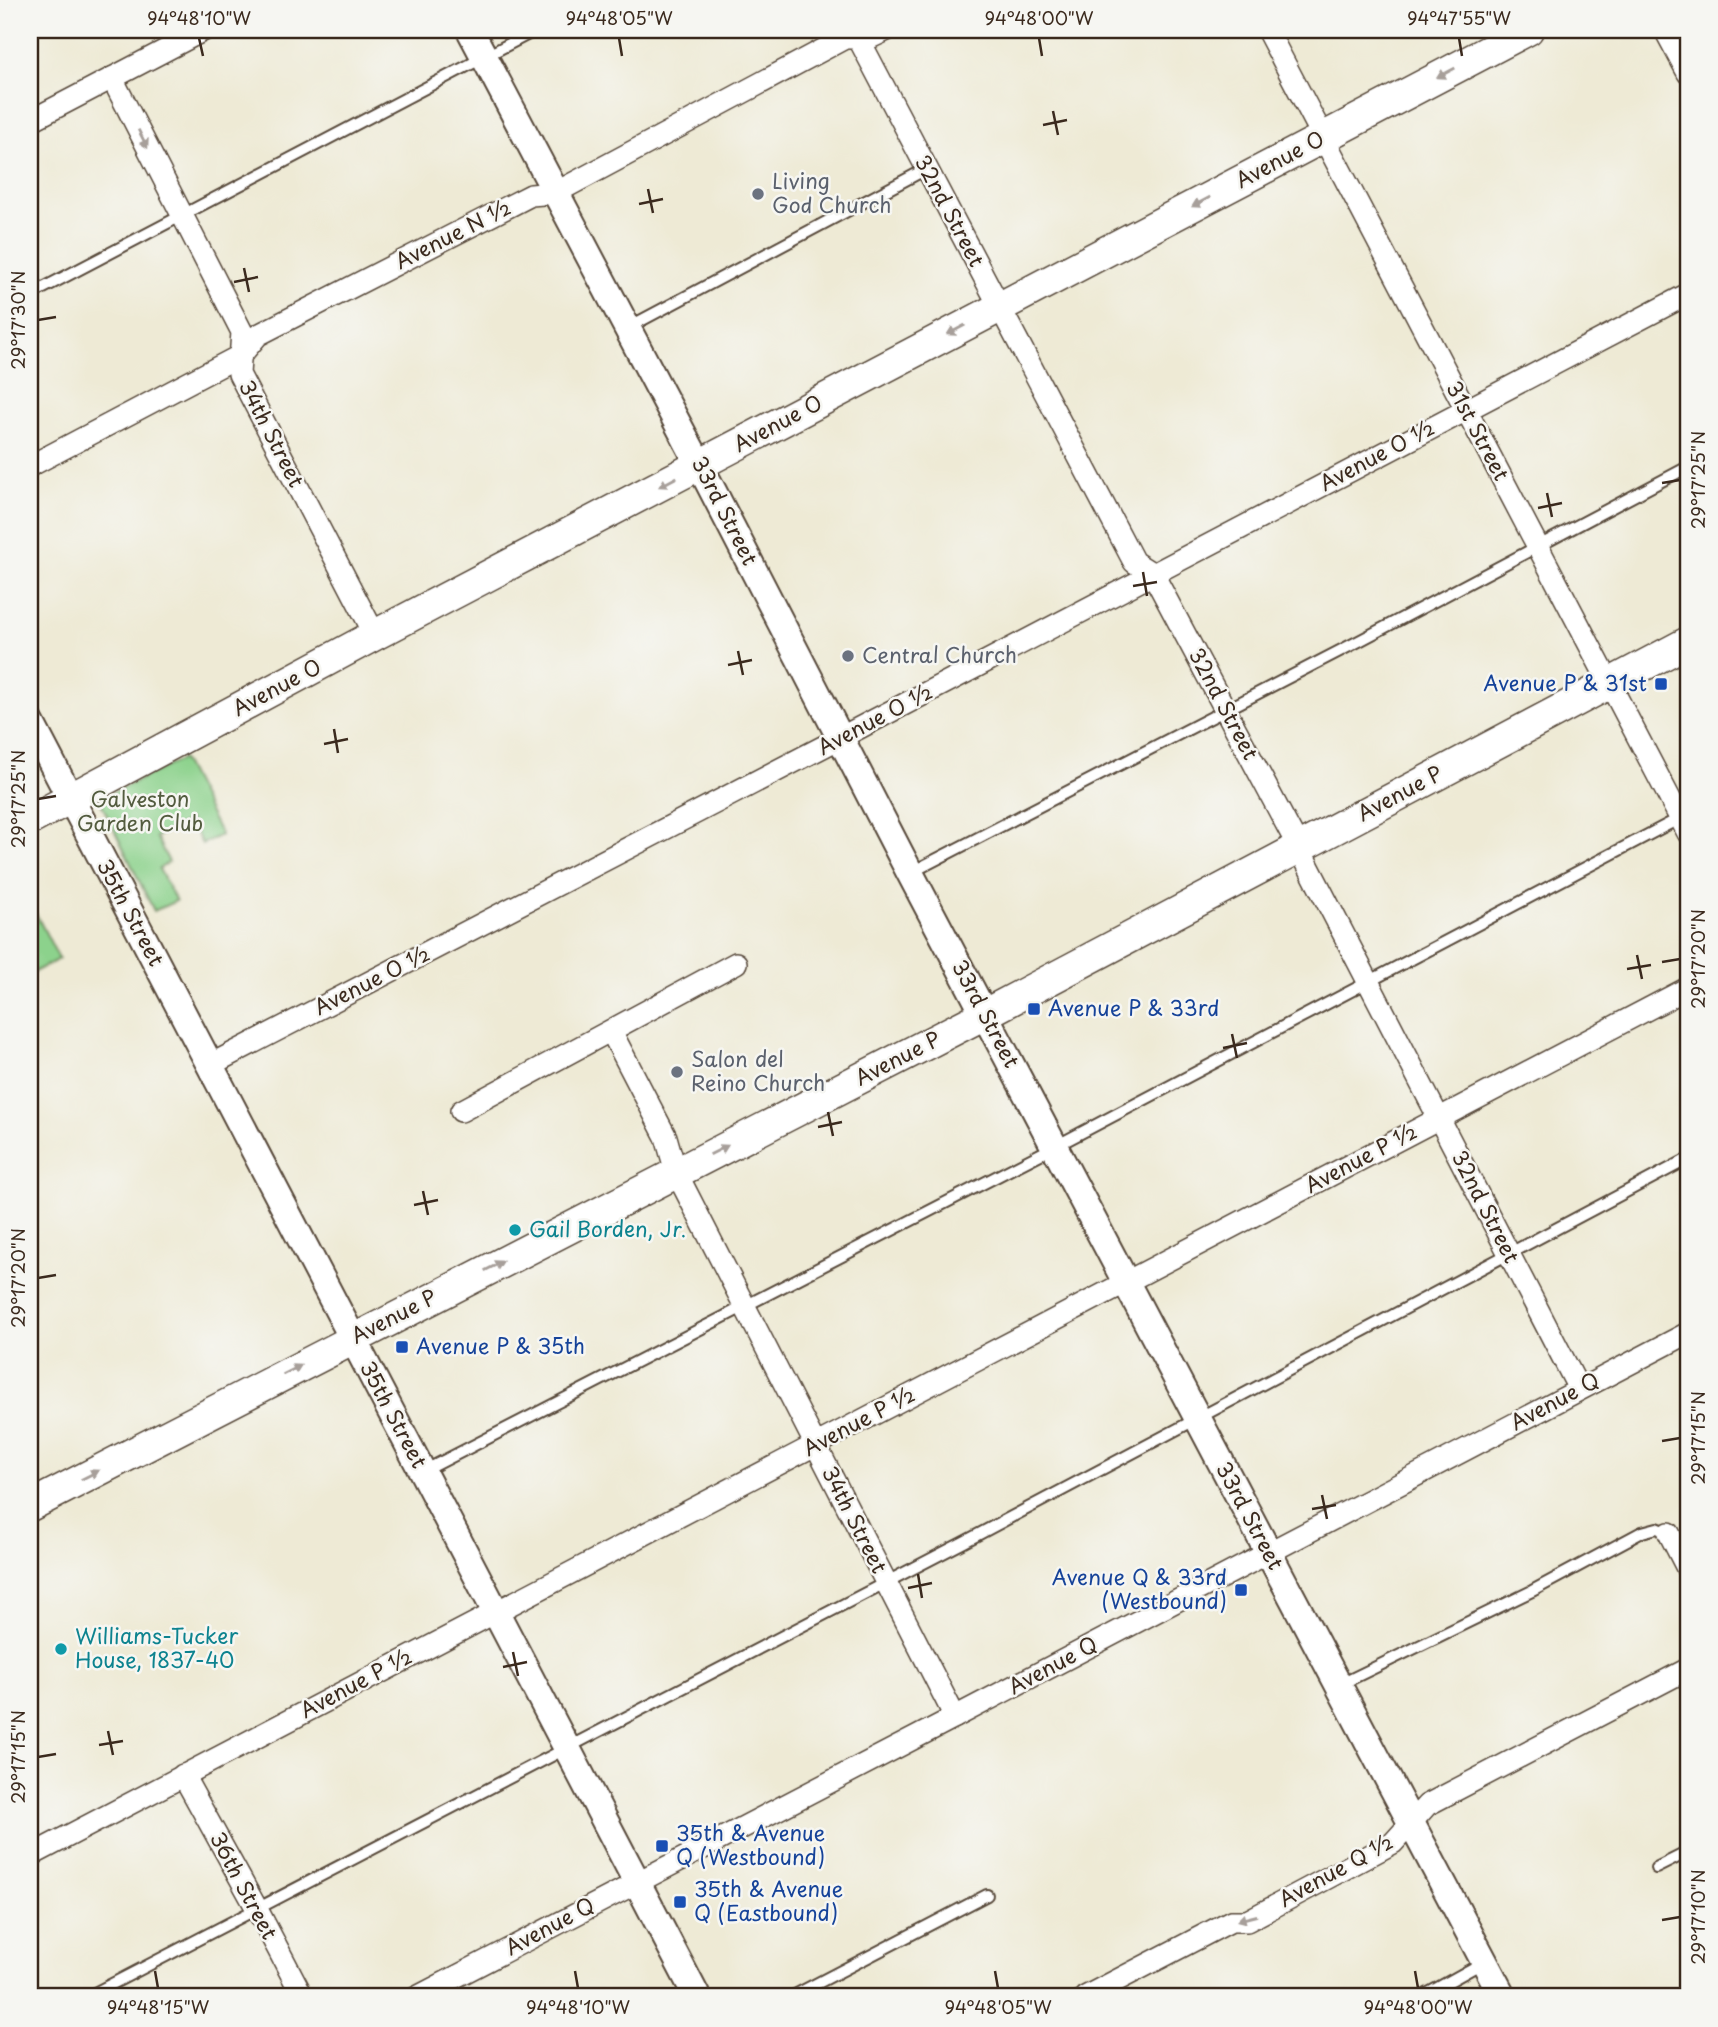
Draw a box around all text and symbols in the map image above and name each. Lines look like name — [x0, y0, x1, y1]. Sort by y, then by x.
text: 94°48'10"W — [147, 4, 252, 31]
text: 94°48'05"W — [565, 4, 673, 31]
text: 94°48'00"W — [985, 4, 1094, 31]
text: 94°47'55"W — [1407, 4, 1512, 31]
one-way arrow — [1436, 67, 1456, 79]
street label: Avenue O — [1229, 121, 1329, 195]
one-way arrow — [138, 129, 149, 149]
street label: 32nd Street — [908, 148, 994, 272]
place label: Living God Church — [772, 164, 891, 220]
marker: Living God Church — [750, 186, 766, 202]
street label: Avenue N ½ — [389, 190, 516, 276]
one-way arrow — [1191, 196, 1211, 208]
text: 29°17'30"N — [4, 270, 31, 370]
one-way arrow — [946, 324, 966, 336]
street label: 34th Street — [232, 374, 313, 492]
street label: 31st Street — [1439, 375, 1518, 486]
street label: Avenue O — [727, 385, 827, 459]
street label: Avenue O ½ — [1313, 411, 1439, 498]
text: 29°17'25"N — [1684, 431, 1711, 529]
street label: 33rd Street — [685, 450, 767, 570]
one-way arrow — [658, 476, 678, 488]
place label: Central Church — [862, 638, 1017, 670]
street label: 32nd Street — [1182, 641, 1268, 765]
marker: Central Church — [840, 648, 856, 664]
street label: Avenue O — [226, 649, 326, 723]
place label: Avenue P & 31st — [1483, 666, 1647, 698]
street label: Avenue O ½ — [811, 675, 937, 762]
marker: Avenue P & 31st — [1653, 676, 1669, 692]
text: 29°17'25"N — [4, 750, 31, 848]
street label: Avenue P — [1351, 756, 1447, 828]
park label: Galveston Garden Club — [77, 782, 203, 838]
street label: 35th Street — [90, 853, 173, 971]
text: 29°17'20"N — [1684, 909, 1711, 1009]
street label: Avenue O ½ — [308, 936, 434, 1022]
street label: 33rd Street — [945, 953, 1029, 1073]
place label: Avenue P & 33rd — [1048, 991, 1219, 1023]
marker: Avenue P & 33rd — [1026, 1001, 1042, 1017]
street label: Avenue P — [849, 1022, 946, 1092]
place label: Salon del Reino Church — [691, 1042, 825, 1098]
marker: Salon del Reino Church — [669, 1064, 685, 1080]
street label: Avenue P ½ — [1299, 1114, 1422, 1200]
street label: 32nd Street — [1445, 1144, 1529, 1268]
one-way arrow — [709, 1145, 729, 1157]
place label: Gail Borden, Jr. — [529, 1212, 686, 1244]
marker: Gail Borden, Jr. — [507, 1222, 523, 1238]
text: 29°17'20"N — [4, 1228, 31, 1328]
one-way arrow — [485, 1260, 505, 1272]
street label: Avenue P — [345, 1280, 442, 1350]
place label: Avenue P & 35th — [416, 1329, 585, 1361]
marker: Avenue P & 35th — [394, 1339, 410, 1355]
street label: 35th Street — [353, 1355, 436, 1473]
street label: Avenue Q — [1504, 1363, 1604, 1437]
one-way arrow — [282, 1364, 302, 1376]
street label: Avenue P ½ — [797, 1377, 920, 1463]
text: 29°17'15"N — [1684, 1391, 1711, 1485]
street label: 33rd Street — [1209, 1455, 1293, 1575]
street label: 34th Street — [815, 1460, 896, 1578]
one-way arrow — [80, 1469, 100, 1480]
place label: Avenue Q & 33rd (Westbound) — [1052, 1560, 1227, 1616]
marker: Avenue Q & 33rd (Westbound) — [1233, 1582, 1249, 1598]
place label: Williams-Tucker House, 1837-40 — [75, 1619, 238, 1675]
street label: Avenue Q — [1002, 1627, 1102, 1701]
street label: Avenue P ½ — [294, 1639, 417, 1725]
marker: Williams-Tucker House, 1837-40 — [53, 1641, 69, 1657]
text: 29°17'15"N — [4, 1710, 31, 1804]
place label: 35th & Avenue Q (Westbound) — [676, 1816, 825, 1872]
street label: 36th Street — [203, 1825, 287, 1945]
street label: Avenue Q ½ — [1272, 1825, 1398, 1914]
marker: 35th & Avenue Q (Westbound) — [654, 1838, 670, 1854]
text: 29°17'10"N — [1684, 1869, 1711, 1965]
place label: 35th & Avenue Q (Eastbound) — [694, 1872, 843, 1928]
street label: Avenue Q — [499, 1888, 599, 1962]
marker: 35th & Avenue Q (Eastbound) — [672, 1894, 688, 1910]
one-way arrow — [1235, 1913, 1257, 1924]
text: 94°48'15"W — [107, 1993, 210, 2020]
text: 94°48'10"W — [526, 1993, 631, 2020]
text: 94°48'05"W — [944, 1993, 1052, 2020]
text: 94°48'00"W — [1364, 1993, 1473, 2020]

